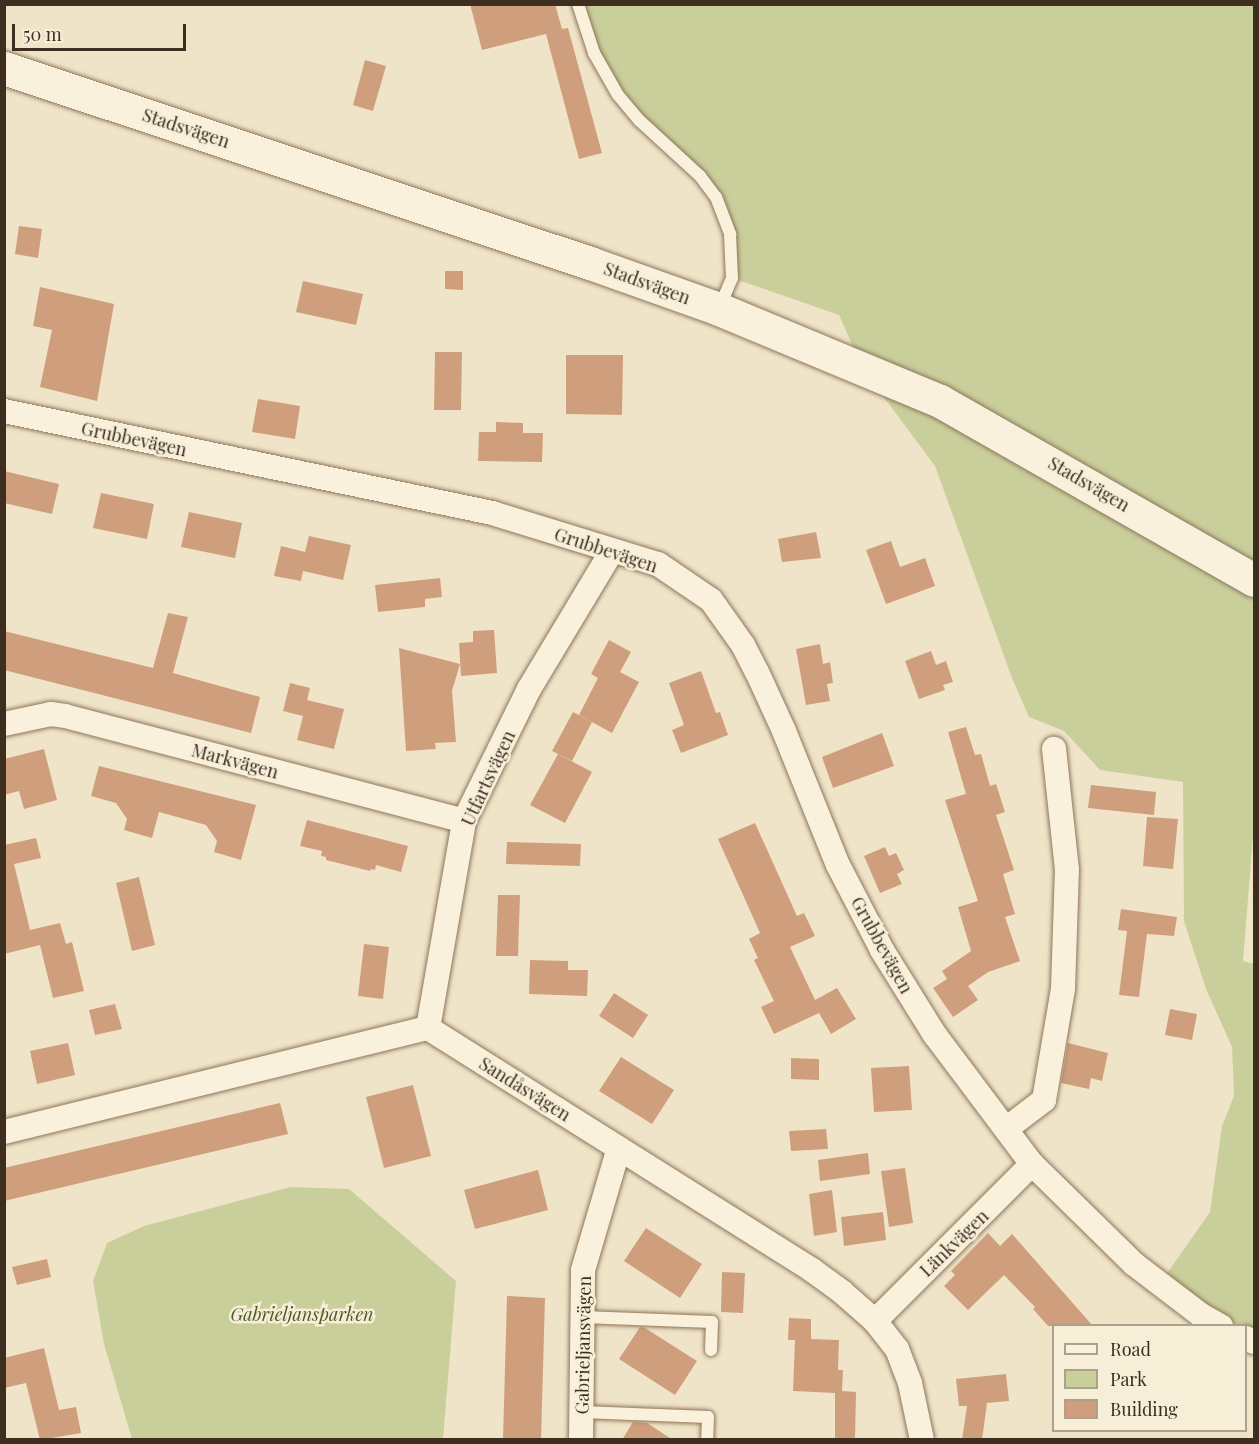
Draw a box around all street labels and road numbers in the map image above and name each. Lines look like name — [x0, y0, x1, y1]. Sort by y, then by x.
street label: Stadsvägen — [140, 104, 232, 152]
street label: Stadsvägen — [601, 257, 693, 309]
street label: Grubbevägen — [79, 417, 189, 461]
street label: Stadsvägen — [1044, 452, 1134, 516]
street label: Grubbevägen — [552, 523, 660, 577]
street label: Utfartsvägen — [456, 727, 520, 829]
street label: Markvägen — [189, 739, 281, 783]
street label: Grubbevägen — [847, 893, 917, 997]
street label: Sandåsvägen — [475, 1052, 575, 1126]
street label: Länkvägen — [915, 1205, 993, 1281]
street label: Gabrieljansvägen — [571, 1276, 595, 1414]

